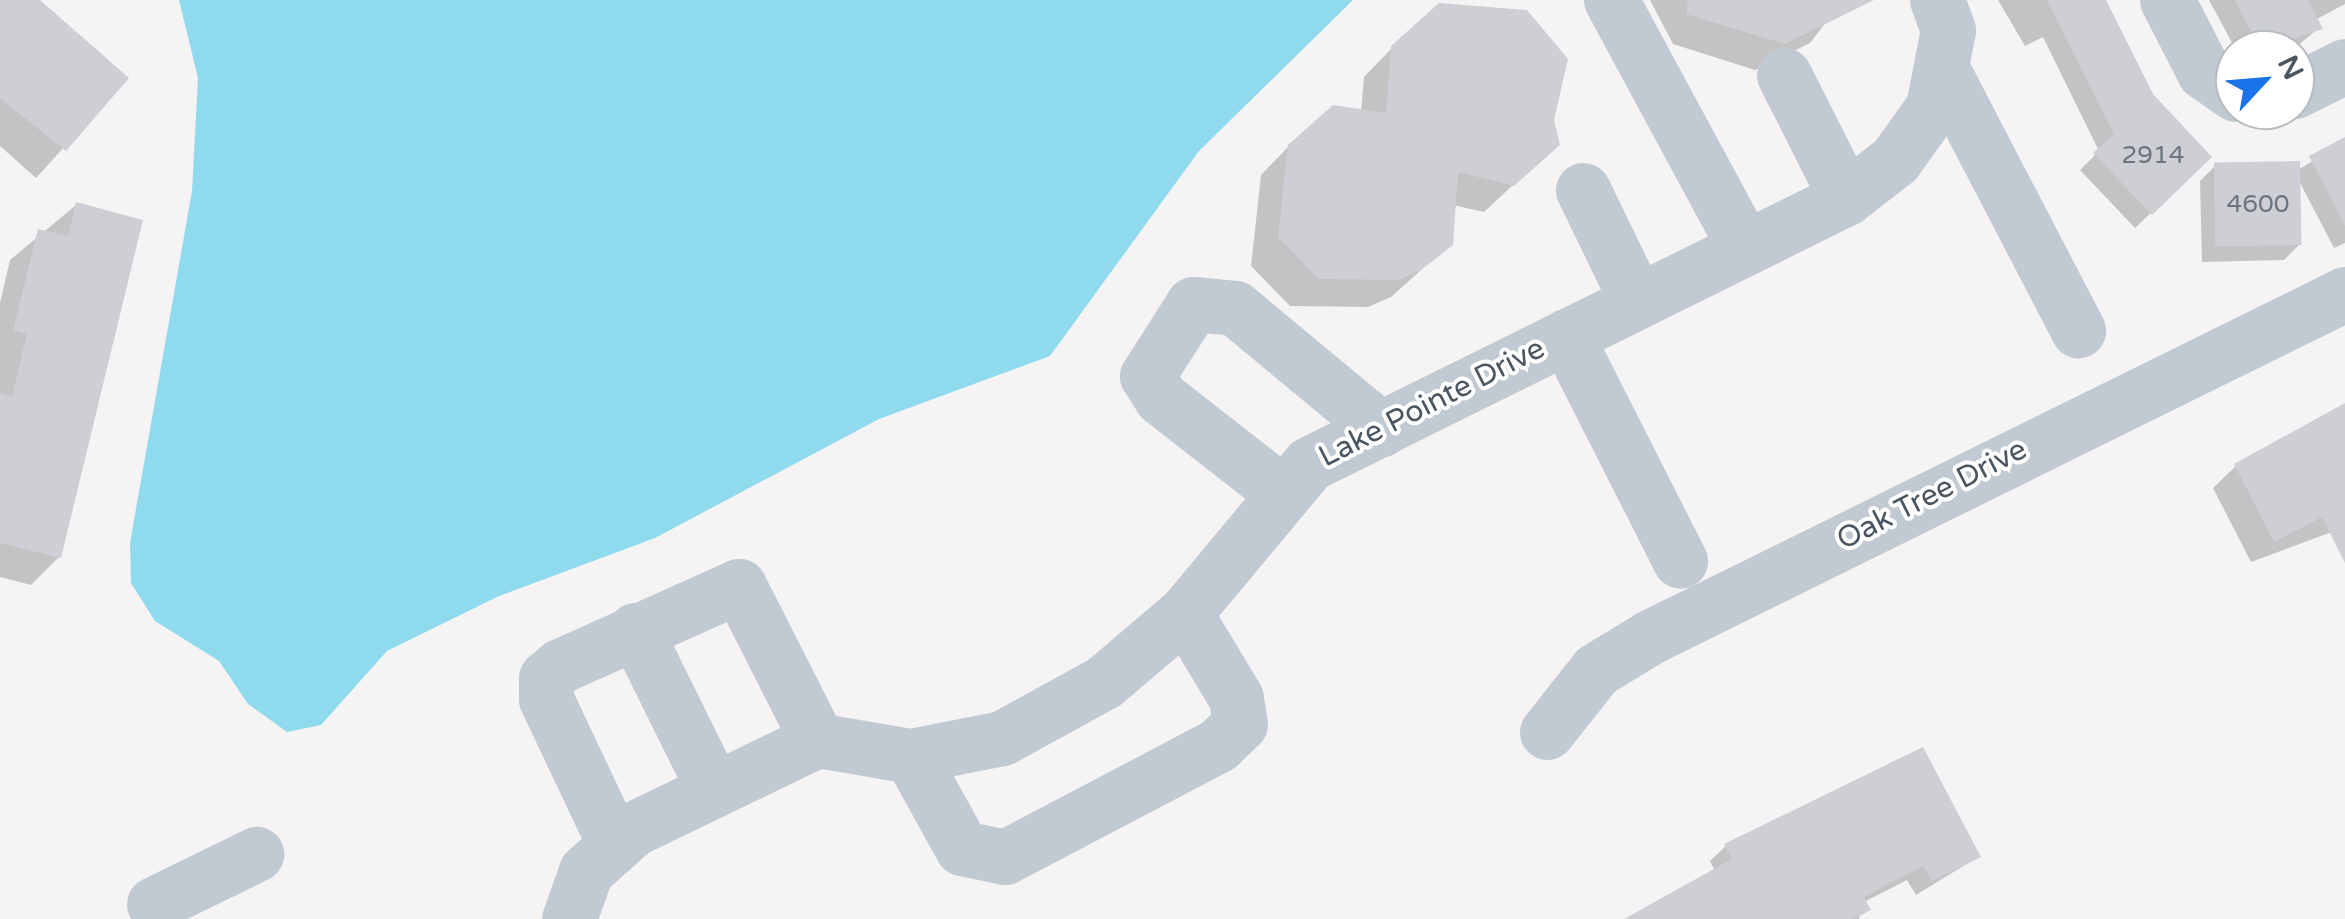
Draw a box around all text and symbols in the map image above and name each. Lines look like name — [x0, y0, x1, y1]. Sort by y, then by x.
north arrow — [2215, 30, 2315, 130]
text: N — [2270, 50, 2310, 85]
house number: 2914 — [2122, 140, 2184, 170]
house number: 4600 — [2227, 189, 2289, 219]
street label: Lake Pointe Drive — [1313, 331, 1551, 475]
street label: Oak Tree Drive — [1831, 432, 2033, 558]

